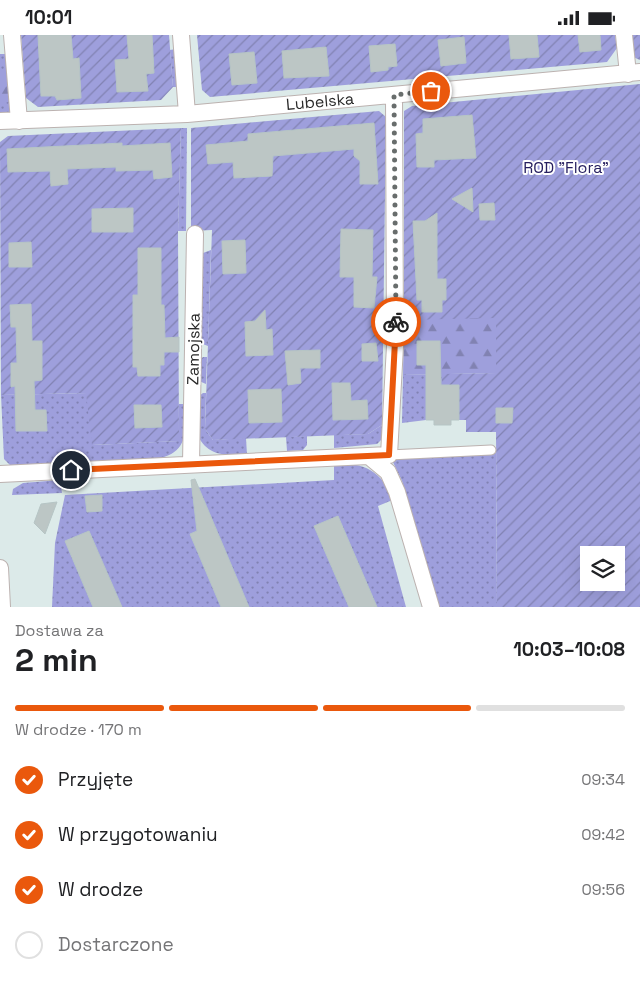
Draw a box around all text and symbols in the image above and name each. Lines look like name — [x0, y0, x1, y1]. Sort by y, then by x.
text: 10:01 — [25, 5, 72, 30]
pin — [410, 70, 452, 112]
icon: bag — [417, 77, 445, 105]
street label: Lubelska — [285, 88, 355, 115]
park label: ROD "Flora" — [523, 157, 609, 178]
courier — [371, 297, 421, 347]
icon: bike — [382, 308, 410, 336]
street label: Zamojska — [182, 313, 205, 385]
pin — [50, 449, 92, 491]
icon: home — [57, 456, 85, 484]
map controls — [580, 546, 625, 591]
button: layers — [580, 546, 625, 591]
text: Dostawa za — [15, 620, 104, 641]
text: 10:03–10:08 — [513, 637, 625, 662]
text: 2 min — [15, 640, 98, 680]
text: W drodze · 170 m — [15, 719, 142, 740]
icon: check — [15, 766, 43, 794]
text: Przyjęte — [58, 767, 133, 792]
text: 09:34 — [581, 769, 625, 790]
icon: check — [15, 821, 43, 849]
text: W przygotowaniu — [58, 822, 218, 847]
text: 09:42 — [581, 824, 625, 845]
icon: check — [15, 876, 43, 904]
text: W drodze — [58, 877, 143, 902]
text: 09:56 — [582, 879, 625, 900]
text: Dostarczone — [58, 932, 174, 957]

